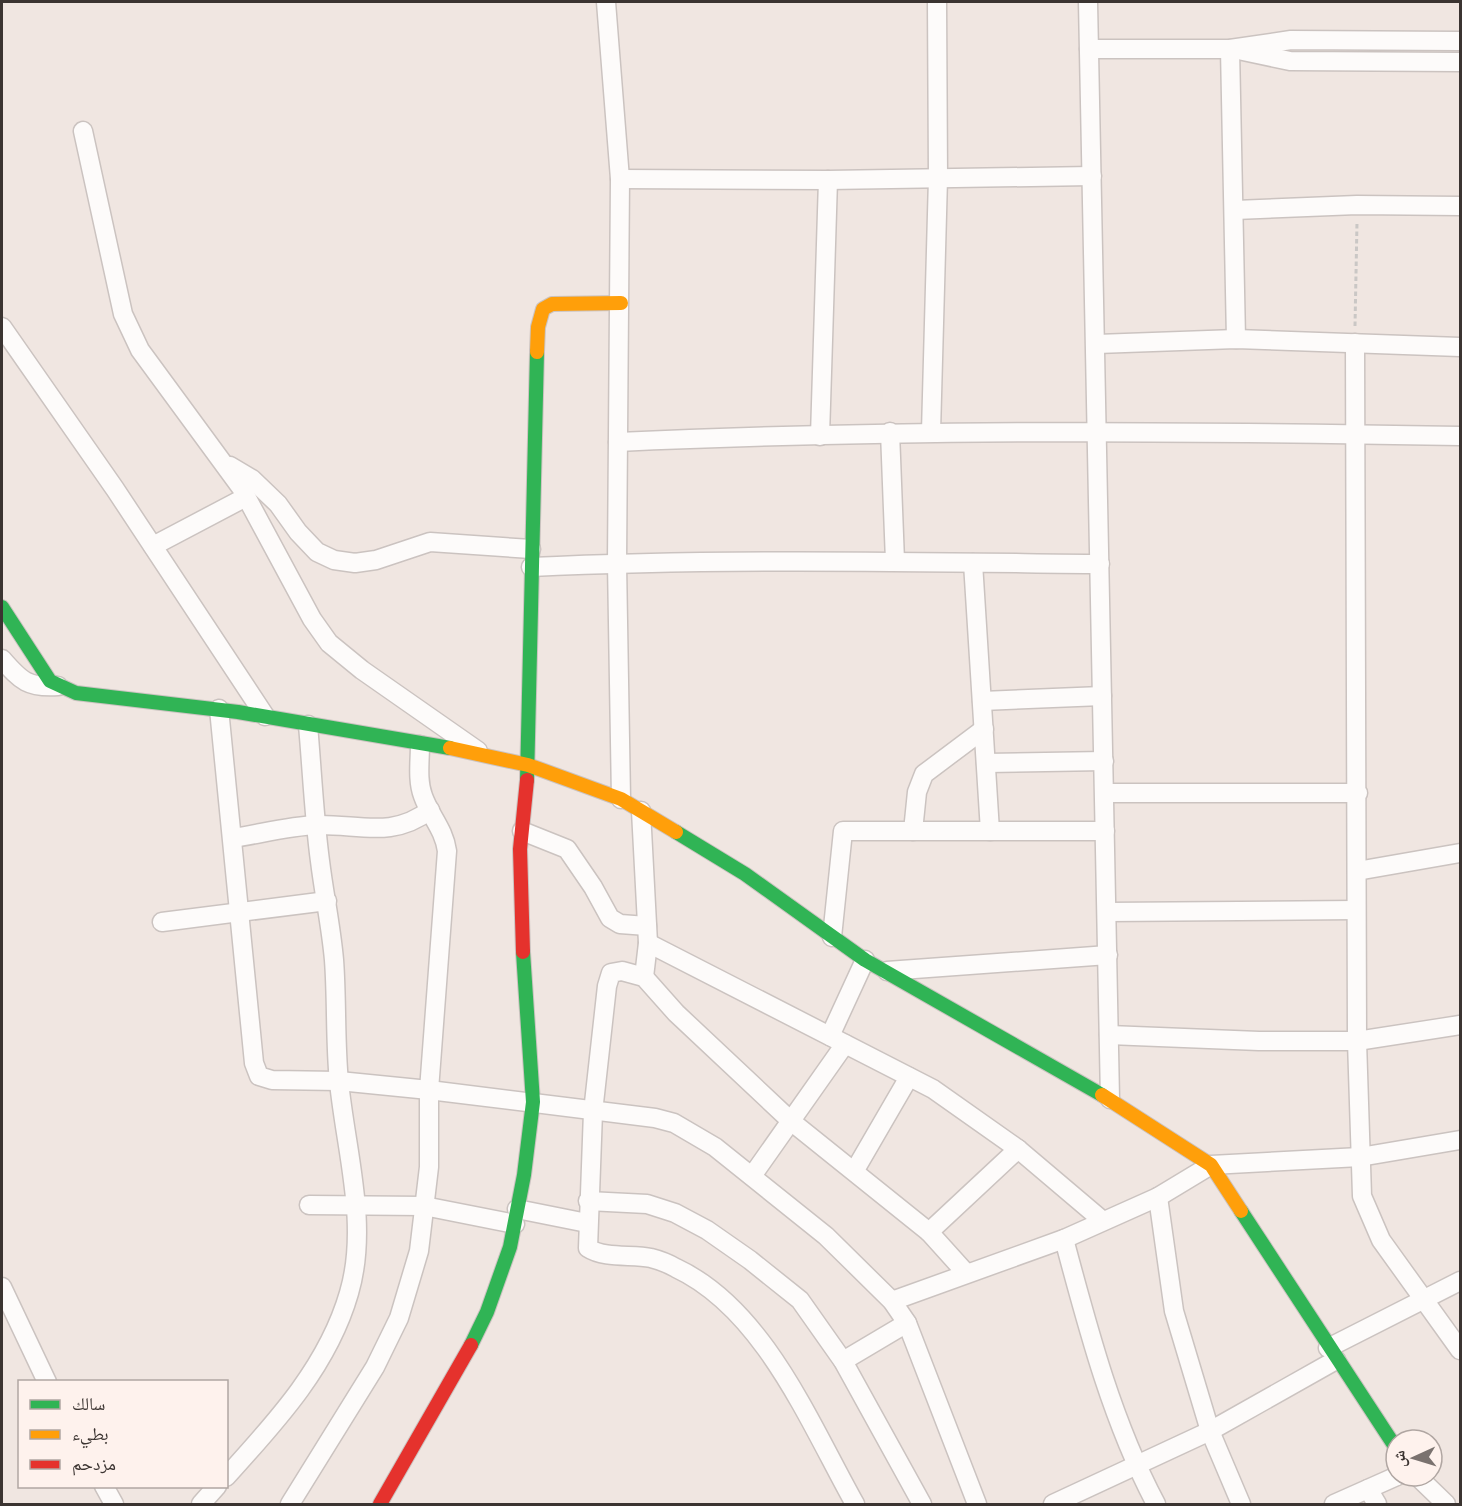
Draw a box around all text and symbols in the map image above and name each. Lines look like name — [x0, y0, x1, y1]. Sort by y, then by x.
legend — [18, 1380, 228, 1488]
text: سالك — [72, 1392, 105, 1415]
text: بطيء — [72, 1422, 109, 1449]
north arrow — [1384, 1428, 1444, 1488]
text: ش — [1388, 1450, 1411, 1468]
text: مزدحم — [72, 1452, 116, 1476]

